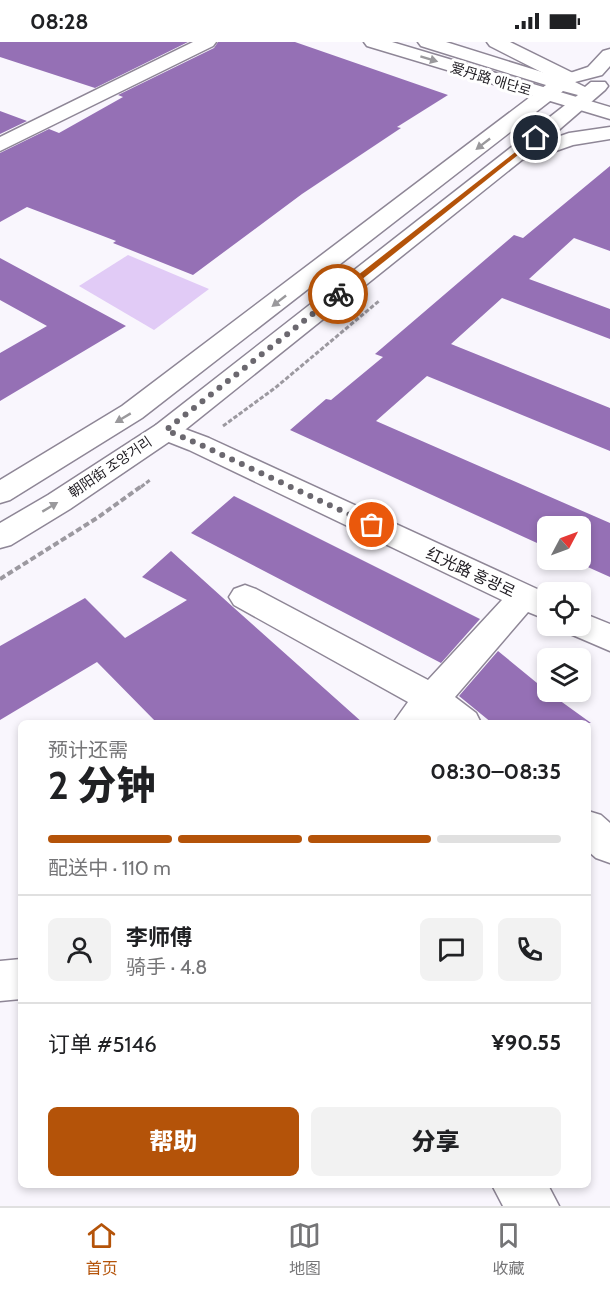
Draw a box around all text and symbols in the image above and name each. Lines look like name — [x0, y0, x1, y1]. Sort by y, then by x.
text: 08:28 — [30, 8, 89, 35]
one-way arrow — [420, 55, 438, 64]
street label: 爱丹路 애단로 — [448, 58, 534, 100]
pin — [510, 112, 561, 163]
icon: home — [519, 121, 552, 154]
one-way arrow — [476, 138, 492, 150]
courier — [308, 264, 368, 324]
icon: bike — [322, 278, 355, 311]
one-way arrow — [271, 295, 286, 307]
one-way arrow — [115, 412, 131, 423]
street label: 朝阳街 조양거리 — [65, 433, 155, 501]
pin — [346, 499, 397, 550]
one-way arrow — [42, 501, 58, 512]
icon: bag — [355, 508, 388, 541]
north arrow — [537, 516, 591, 570]
map controls — [537, 516, 591, 702]
street label: 红光路 홍광로 — [423, 544, 518, 601]
button: locate — [537, 582, 591, 636]
button: layers — [537, 648, 591, 702]
text: 预计还需 — [48, 738, 128, 762]
text: 08:30–08:35 — [430, 758, 561, 785]
text: 2 分钟 — [48, 761, 155, 809]
text: 配送中 · 110 m — [48, 856, 171, 880]
button: person — [48, 918, 111, 981]
button: chat — [420, 918, 483, 981]
button: phone — [498, 918, 561, 981]
text: 李师傅 — [126, 924, 192, 951]
text: 骑手 · 4.8 — [126, 955, 207, 979]
text: ¥90.55 — [492, 1029, 561, 1056]
text: 订单 #5146 — [48, 1031, 157, 1058]
button: 帮助 — [48, 1107, 299, 1176]
button: 分享 — [311, 1107, 561, 1176]
tab: 首页 — [85, 1219, 118, 1279]
tab: 地图 — [288, 1219, 321, 1279]
tab: 收藏 — [492, 1219, 525, 1279]

